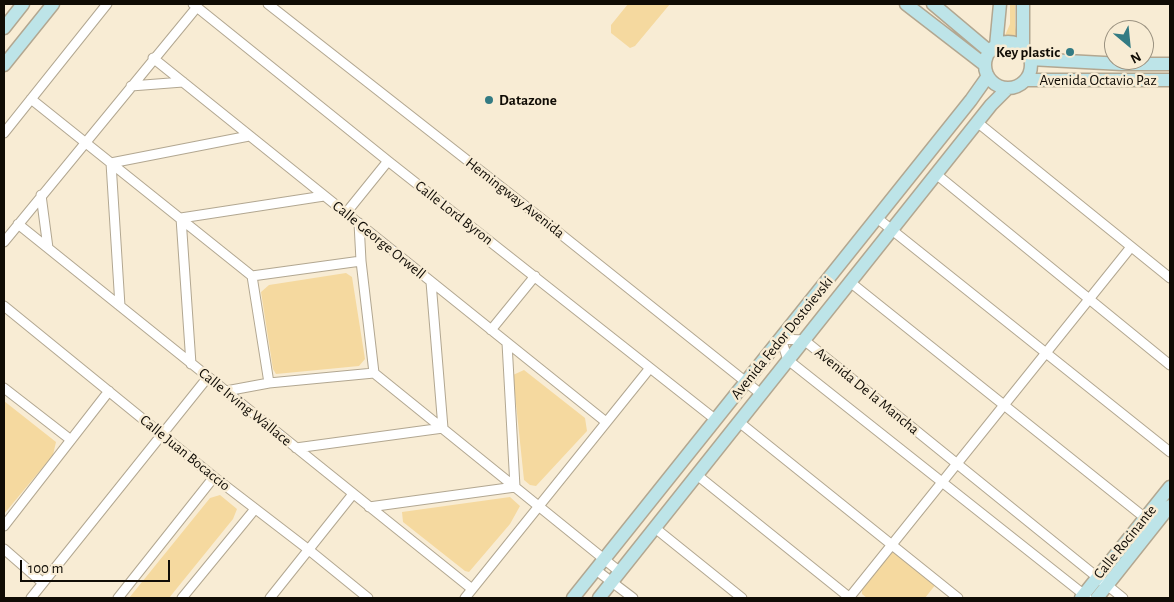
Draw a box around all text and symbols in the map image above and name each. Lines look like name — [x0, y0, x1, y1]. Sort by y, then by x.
north arrow — [1104, 20, 1154, 70]
place label: Key plastic — [996, 43, 1060, 61]
marker: Key plastic — [1064, 46, 1076, 58]
text: N — [1128, 49, 1143, 66]
street label: Avenida Octavio Paz — [1039, 71, 1157, 89]
place label: Datazone — [499, 91, 557, 109]
marker: Datazone — [483, 94, 495, 106]
street label: Hemingway Avenida — [462, 154, 568, 242]
street label: Calle Lord Byron — [411, 177, 497, 249]
street label: Calle George Orwell — [329, 197, 429, 283]
street label: Avenida Fedor Dostoievski — [727, 273, 837, 403]
street label: Avenida De la Mancha — [811, 343, 923, 439]
street label: Calle Irving Wallace — [195, 364, 295, 450]
street label: Calle Juan Bocaccio — [136, 411, 234, 495]
street label: Calle Rocinante — [1090, 501, 1160, 583]
scale bar — [22, 550, 172, 582]
text: 100 m — [28, 561, 63, 576]

